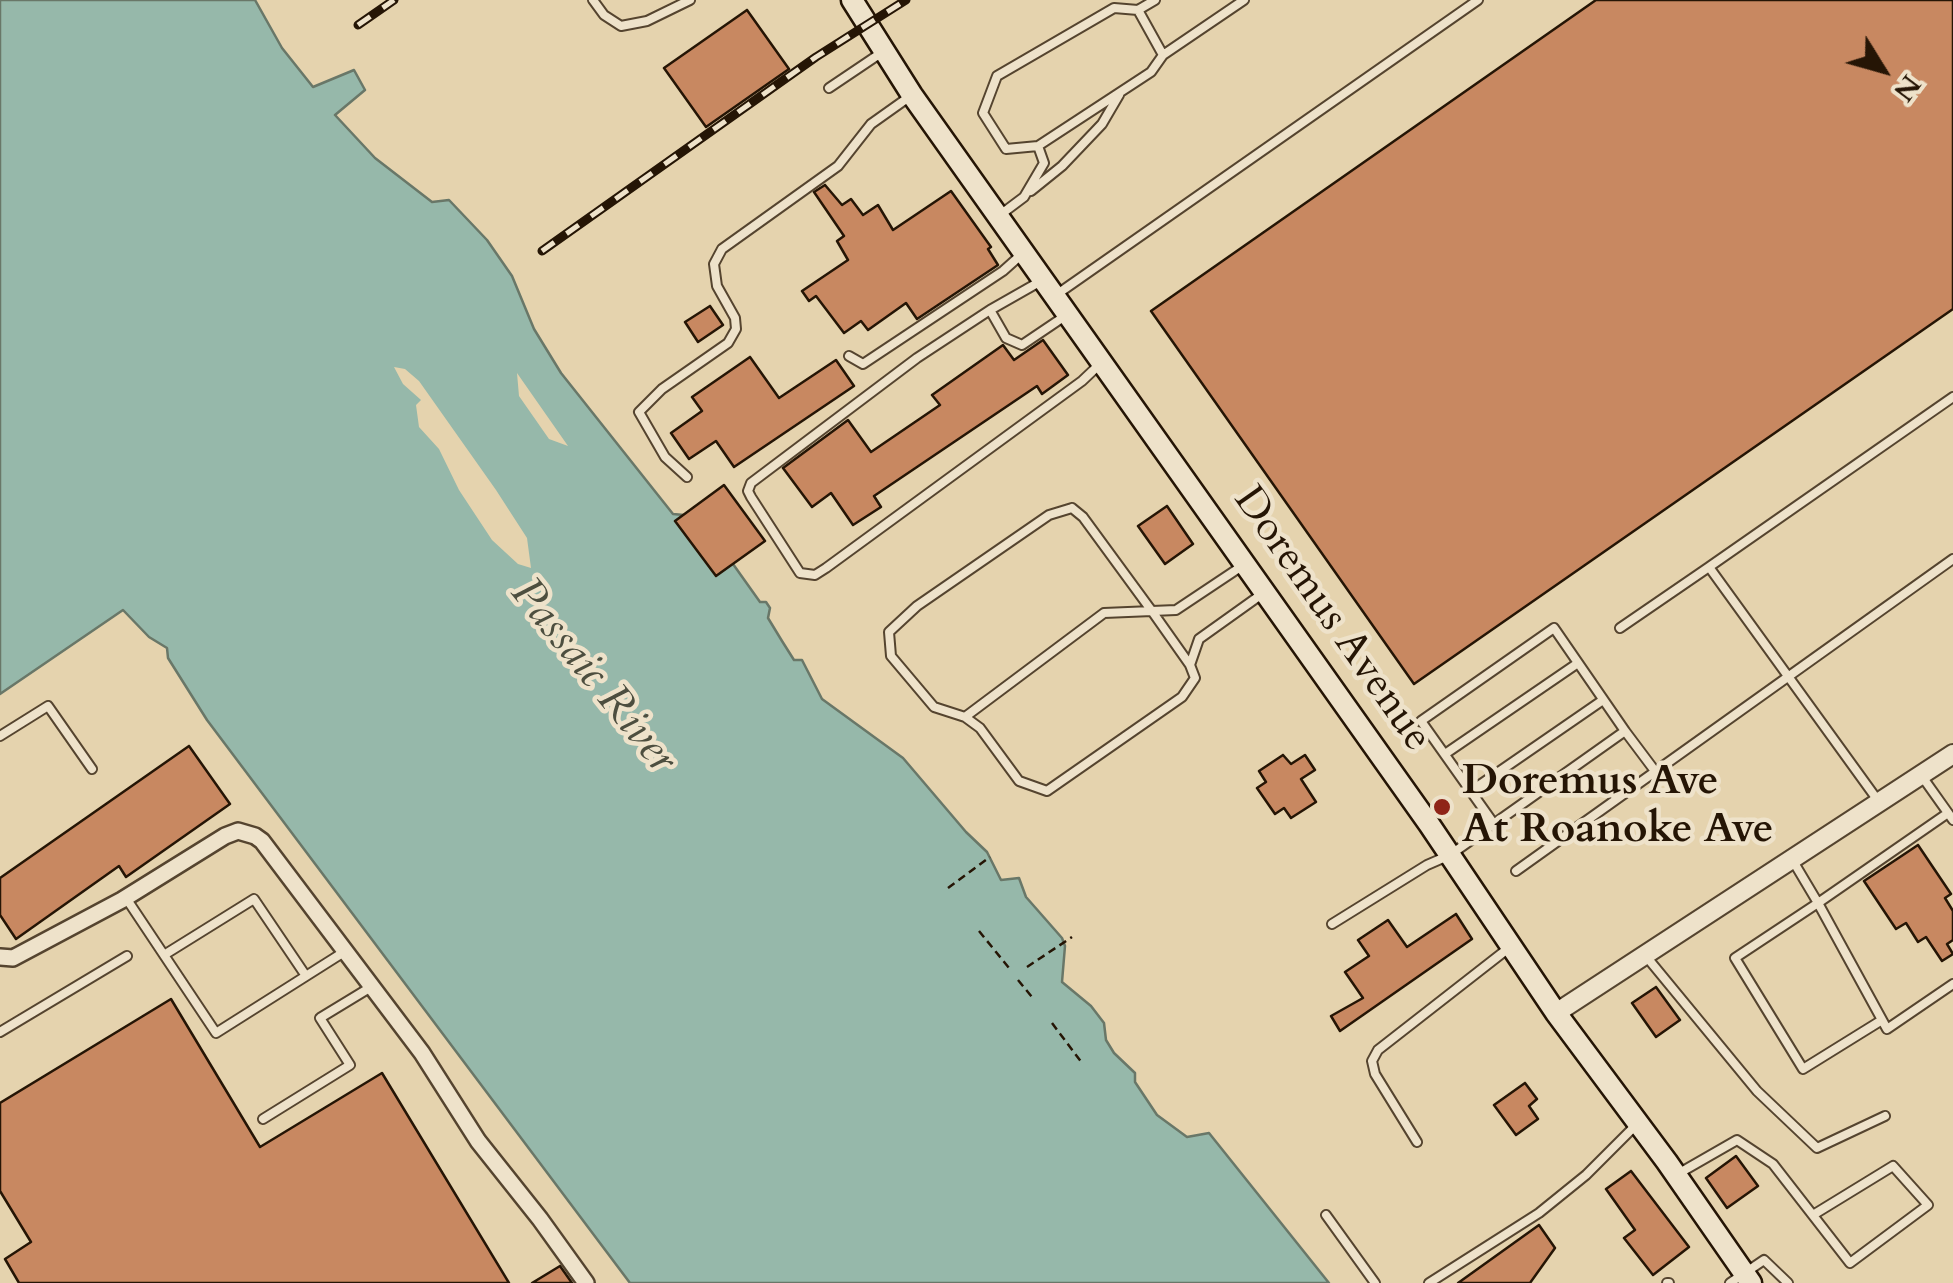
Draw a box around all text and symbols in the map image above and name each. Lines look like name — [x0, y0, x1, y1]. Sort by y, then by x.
north arrow — [1833, 20, 1933, 120]
text: N — [1884, 67, 1929, 109]
street label: Doremus Avenue — [1221, 478, 1441, 762]
water label: Passaic River — [497, 569, 687, 785]
place label: Doremus Ave At Roanoke Ave — [1462, 758, 1774, 856]
marker: Doremus Ave At Roanoke Ave — [1431, 796, 1453, 818]

